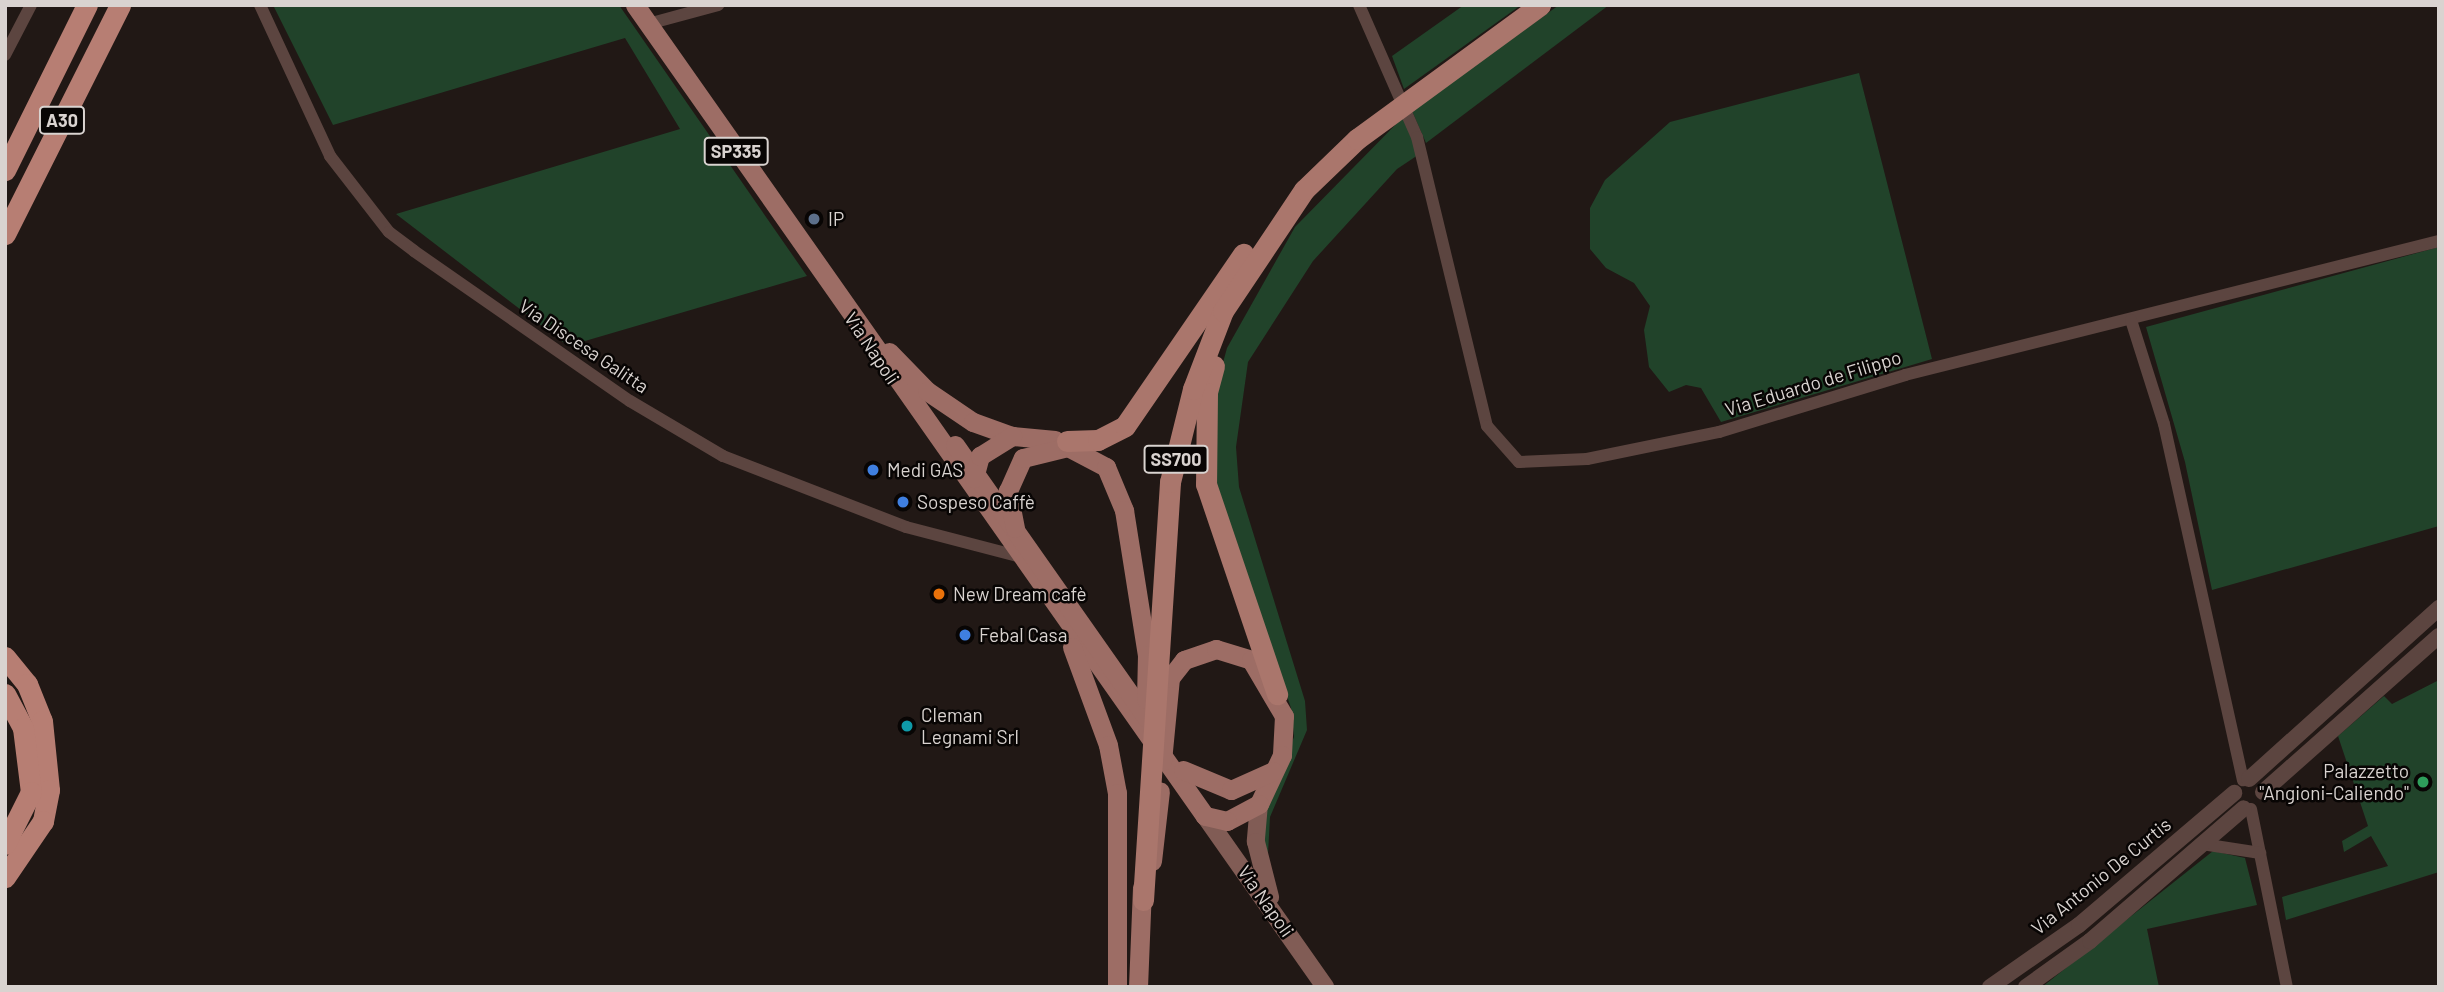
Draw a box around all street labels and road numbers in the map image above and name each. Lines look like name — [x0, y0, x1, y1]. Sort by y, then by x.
road number: A30 — [38, 106, 86, 134]
road number: SP335 — [703, 136, 769, 166]
street label: Via Discesa Galitta — [515, 294, 653, 398]
street label: Via Napoli — [840, 308, 904, 388]
street label: Via Eduardo de Filippo — [1722, 345, 1904, 421]
road number: SS700 — [1143, 444, 1209, 474]
street label: Via Antonio De Curtis — [2027, 813, 2175, 939]
street label: Via Napoli — [1233, 861, 1299, 941]

